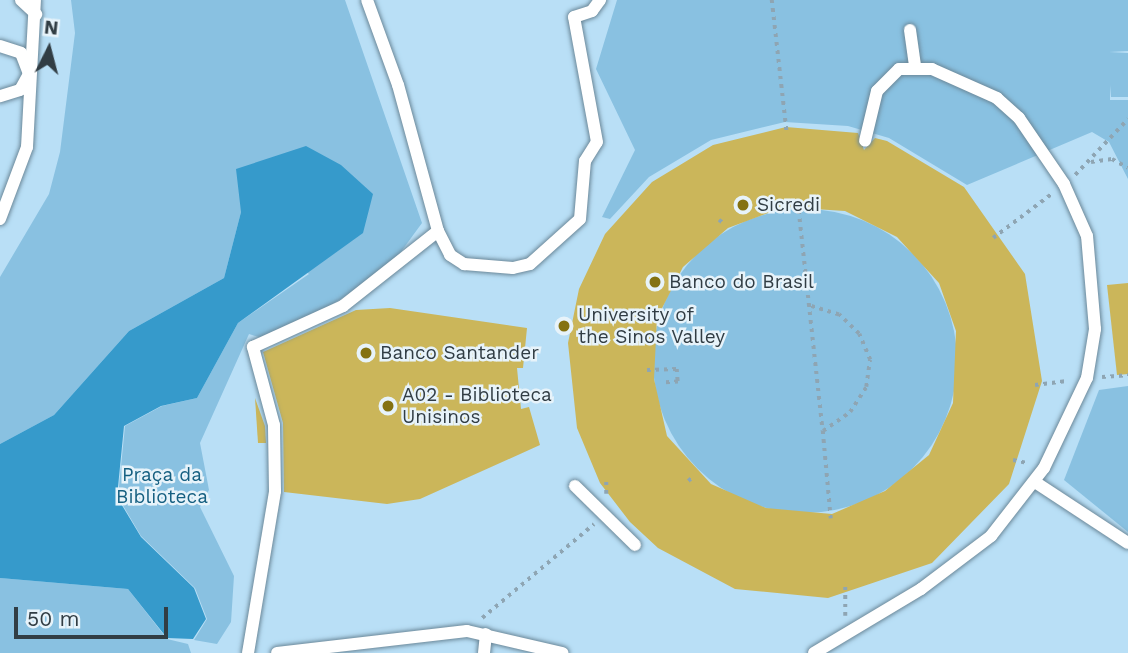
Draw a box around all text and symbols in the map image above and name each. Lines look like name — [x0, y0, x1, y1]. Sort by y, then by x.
north arrow — [14, 14, 84, 84]
text: N — [43, 15, 59, 40]
place label: Sicredi — [757, 194, 820, 216]
marker: Sicredi — [735, 197, 751, 213]
place label: Banco do Brasil — [669, 271, 814, 293]
marker: Banco do Brasil — [647, 274, 663, 290]
place label: University of the Sinos Valley — [578, 304, 726, 348]
marker: University of the Sinos Valley — [556, 318, 572, 334]
place label: Banco Santander — [380, 342, 539, 364]
marker: Banco Santander — [358, 345, 374, 361]
place label: A02 - Biblioteca Unisinos — [402, 384, 552, 428]
marker: A02 - Biblioteca Unisinos — [380, 398, 396, 414]
park label: Praça da Biblioteca — [116, 464, 208, 508]
scale bar — [18, 594, 172, 638]
text: 50 m — [27, 606, 79, 631]

